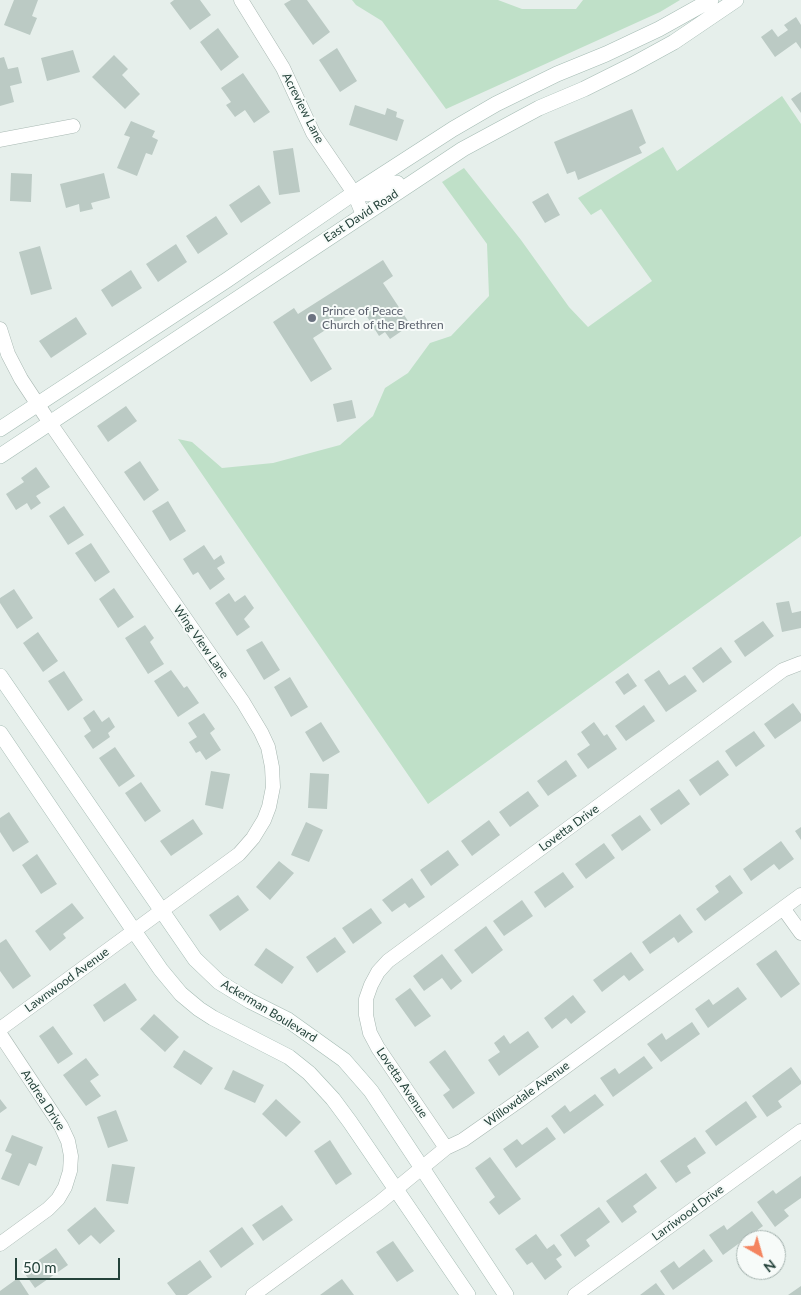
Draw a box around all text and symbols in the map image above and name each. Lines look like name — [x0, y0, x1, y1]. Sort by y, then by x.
street label: Acreview Lane — [279, 70, 327, 146]
street label: East David Road — [321, 187, 401, 245]
place label: Prince of Peace Church of the Brethren — [322, 304, 444, 332]
marker: Prince of Peace Church of the Brethren — [306, 312, 318, 324]
street label: Wing View Lane — [170, 603, 232, 681]
street label: Lovetta Drive — [536, 801, 602, 855]
street label: Lawnwood Avenue — [22, 945, 112, 1015]
street label: Ackerman Boulevard — [219, 977, 319, 1045]
street label: Lovetta Avenue — [373, 1045, 431, 1121]
street label: Willowdale Avenue — [482, 1058, 572, 1130]
street label: Andrea Drive — [18, 1067, 68, 1133]
street label: Larriwood Drive — [649, 1182, 727, 1244]
north arrow — [736, 1230, 786, 1280]
scale bar — [18, 1248, 122, 1280]
text: N — [760, 1256, 779, 1276]
text: 50 m — [23, 1258, 57, 1276]

